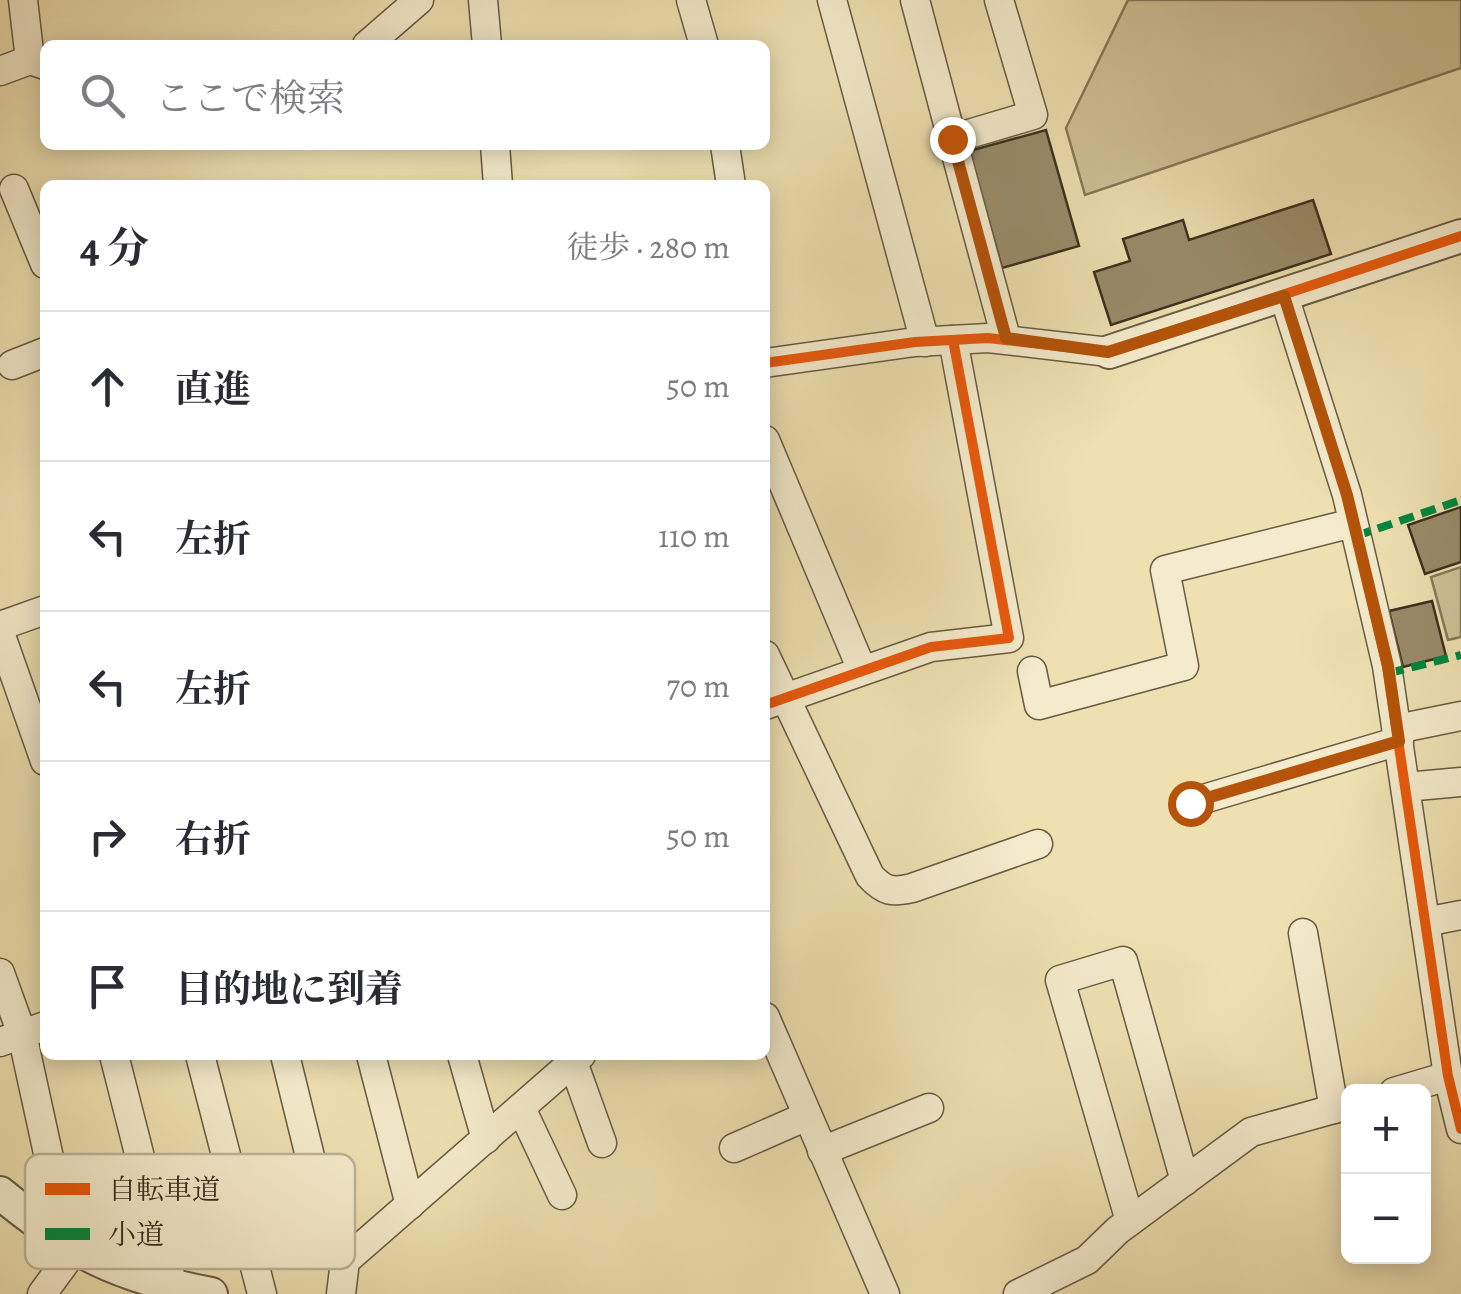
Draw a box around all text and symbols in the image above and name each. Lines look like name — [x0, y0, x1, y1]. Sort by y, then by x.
search box — [40, 40, 770, 150]
icon: search — [75, 68, 130, 123]
text: ここで検索 — [155, 72, 345, 124]
route end — [930, 117, 976, 163]
text: 4 分 — [80, 219, 149, 276]
text: 徒歩 · 280 m — [566, 225, 730, 269]
icon: ahead — [80, 359, 135, 414]
text: 直進 — [175, 363, 251, 415]
text: 50 m — [666, 364, 730, 408]
icon: left — [80, 509, 135, 564]
text: 左折 — [175, 513, 251, 565]
text: 110 m — [658, 514, 730, 558]
icon: left — [80, 659, 135, 714]
text: 左折 — [175, 663, 251, 715]
text: 70 m — [667, 664, 730, 708]
route start — [1168, 781, 1214, 827]
icon: right — [80, 809, 135, 864]
text: 右折 — [175, 813, 251, 865]
text: 50 m — [666, 814, 730, 858]
icon: arrive — [80, 959, 135, 1014]
text: 目的地に到着 — [175, 963, 403, 1015]
map controls — [1341, 1084, 1431, 1264]
button: + — [1341, 1084, 1431, 1174]
legend — [25, 1154, 355, 1269]
text: 自転車道 — [108, 1171, 220, 1209]
button: − — [1341, 1174, 1431, 1264]
text: 小道 — [108, 1216, 164, 1254]

